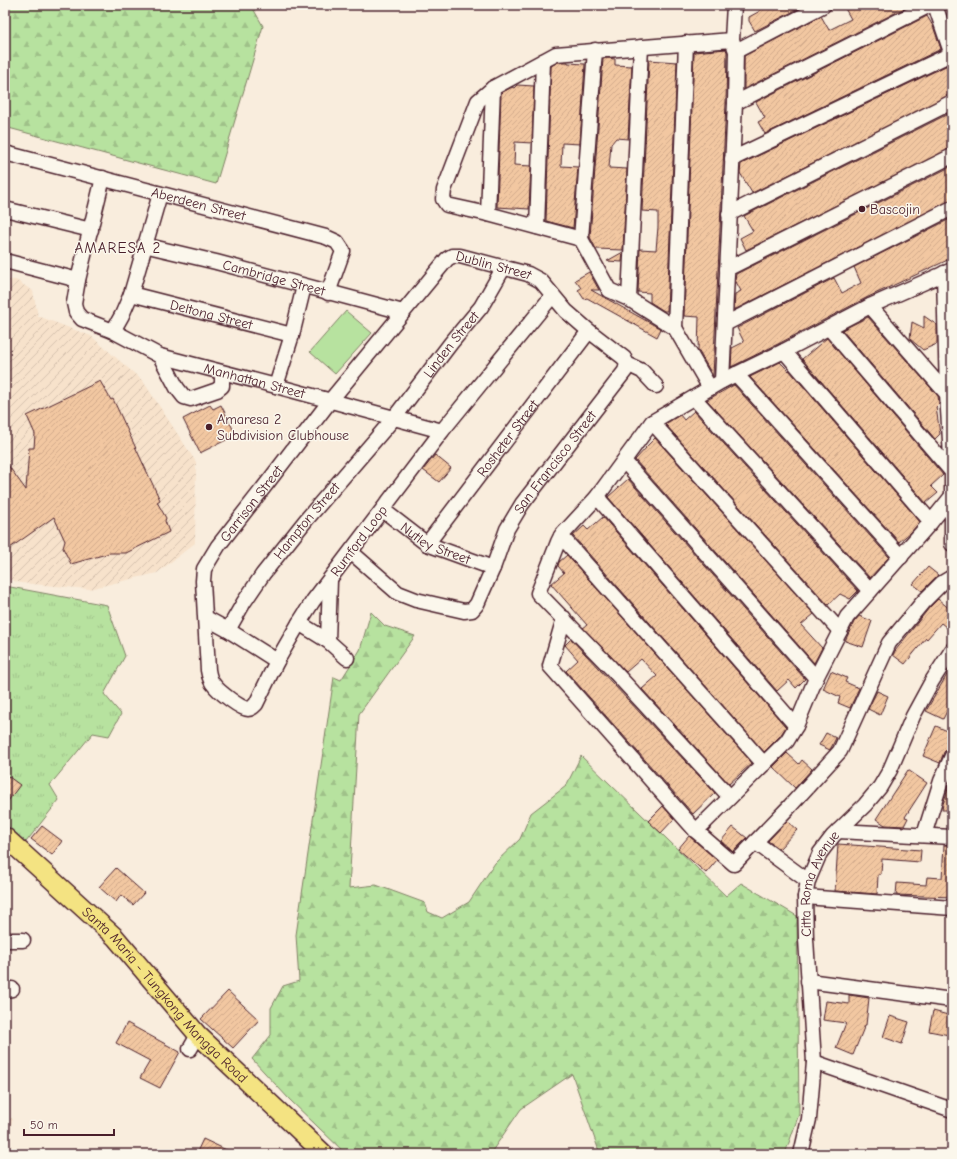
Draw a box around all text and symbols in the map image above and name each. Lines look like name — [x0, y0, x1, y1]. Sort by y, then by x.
street label: Aberdeen Street — [150, 183, 248, 224]
place label: Bascojin — [870, 201, 920, 218]
marker: Bascojin — [857, 204, 867, 214]
district label: AMARESA 2 — [75, 239, 161, 257]
street label: Dublin Street — [454, 247, 536, 283]
street label: Cambridge Street — [221, 256, 328, 300]
street label: Deltona Street — [168, 296, 256, 333]
street label: Linden Street — [419, 307, 483, 381]
street label: Manhattan Street — [202, 359, 308, 402]
street label: Rosheter Street — [473, 396, 543, 480]
street label: San Francisco Street — [510, 406, 600, 517]
place label: Amaresa 2 Subdivision Clubhouse — [217, 411, 349, 444]
marker: Amaresa 2 Subdivision Clubhouse — [204, 422, 214, 432]
street label: Garrison Street — [216, 461, 287, 545]
street label: Hampton Street — [270, 478, 344, 562]
street label: Rumford Loop — [327, 502, 391, 580]
street label: Nutley Street — [397, 518, 474, 568]
street label: Citta Roma Avenue — [797, 826, 843, 937]
street label: Santa Maria - Tungkong Mangga Road — [79, 903, 252, 1086]
scale bar — [24, 1111, 114, 1137]
text: 50 m — [30, 1118, 58, 1132]

